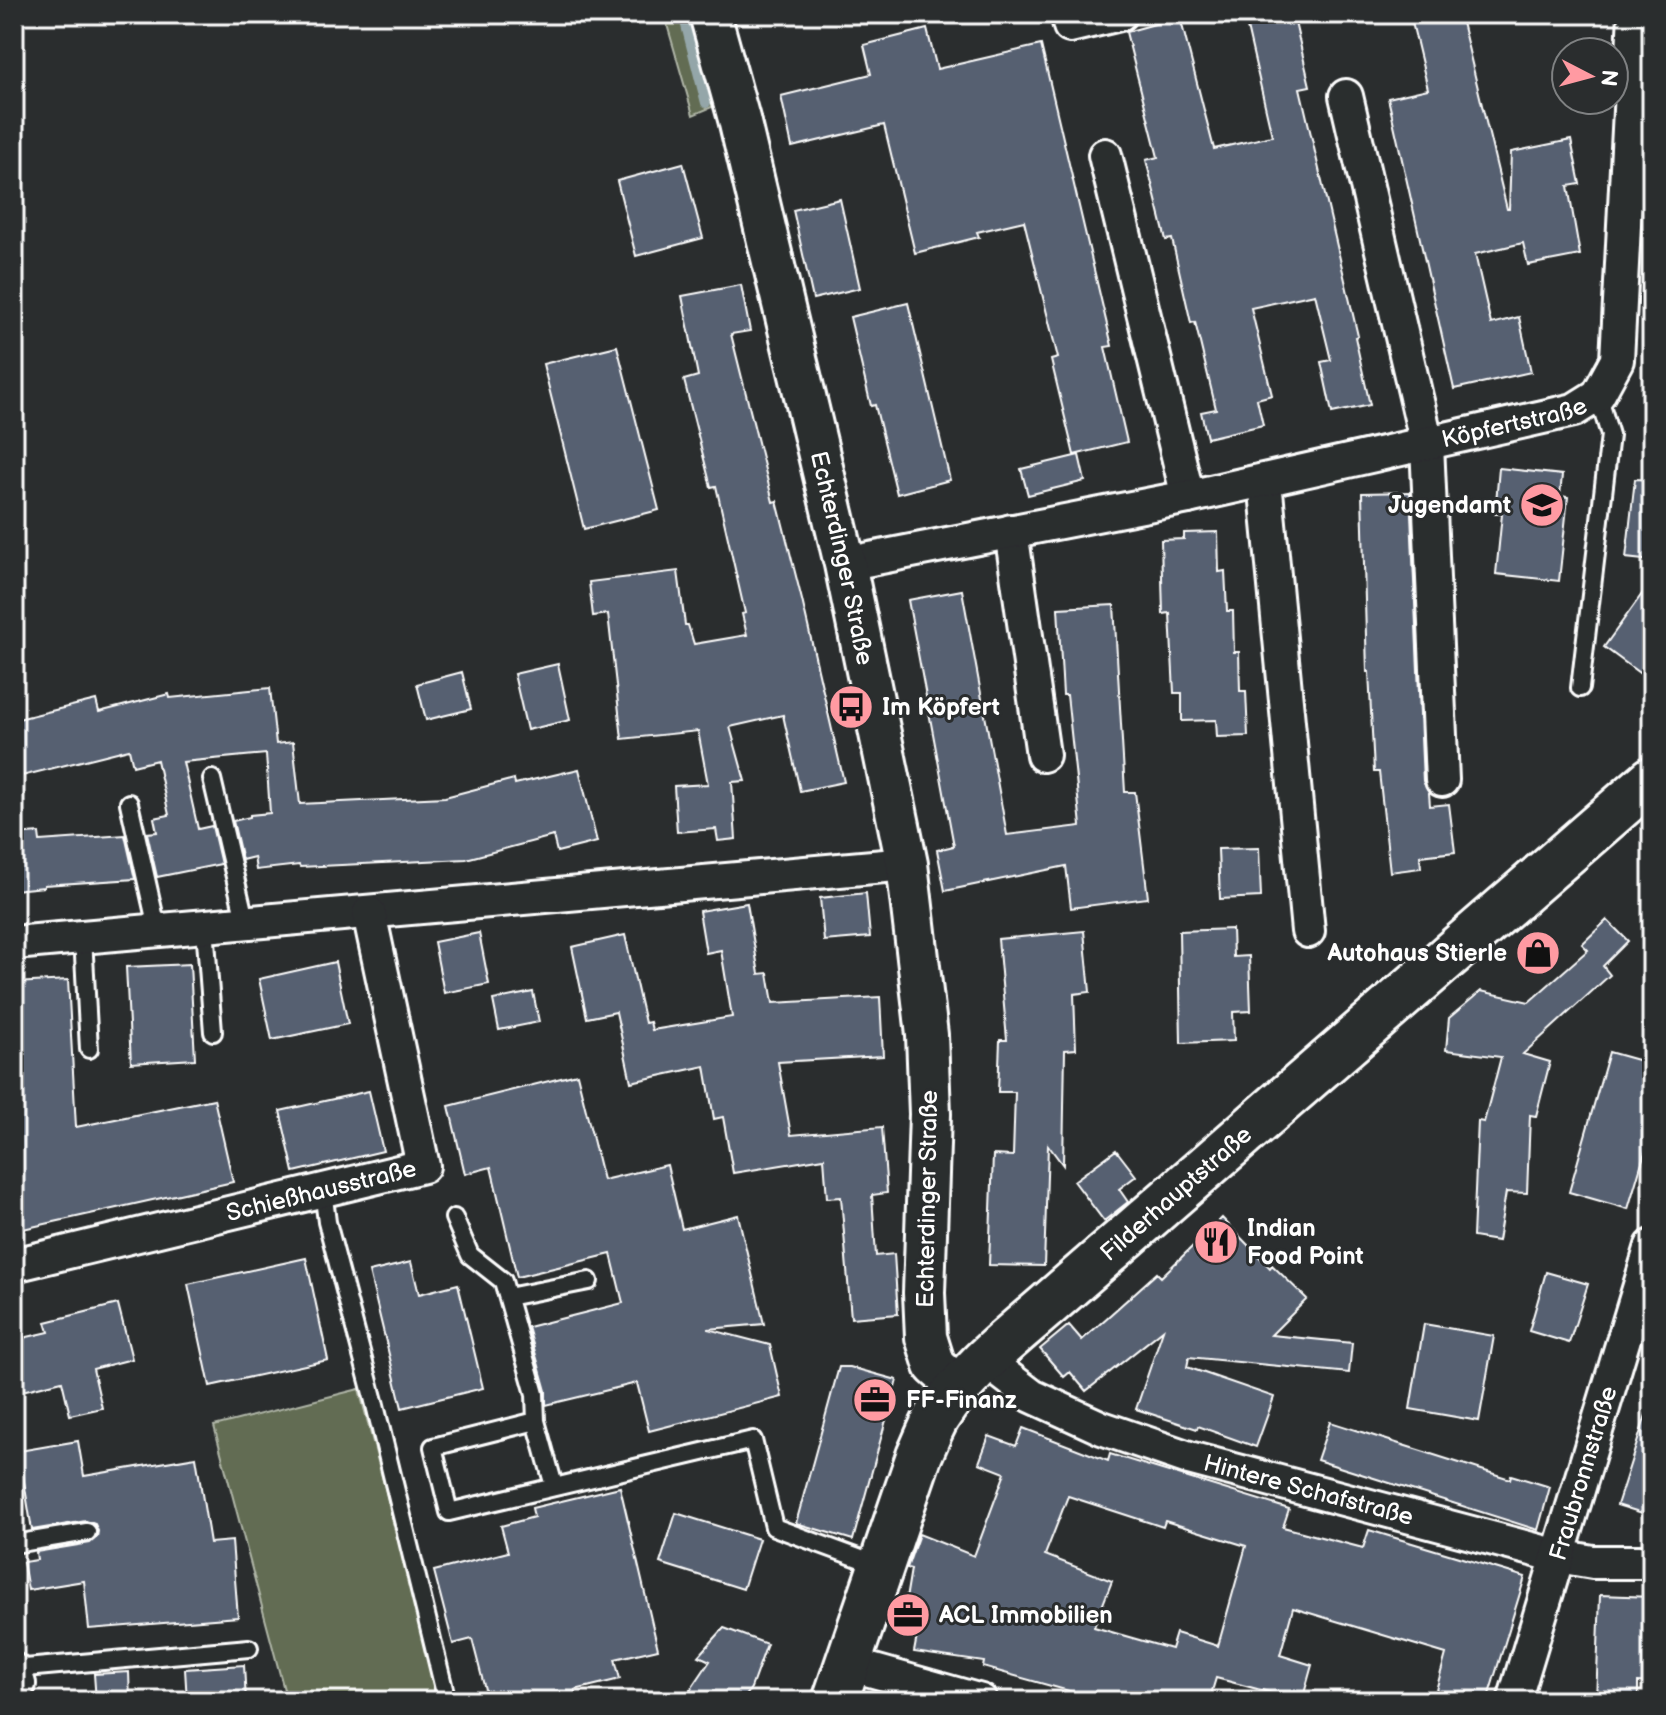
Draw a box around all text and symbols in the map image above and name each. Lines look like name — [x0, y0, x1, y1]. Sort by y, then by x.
north arrow — [1550, 36, 1630, 116]
text: N — [1594, 68, 1623, 88]
street label: Köpfertstraße — [1439, 391, 1593, 454]
street label: Echterdinger Straße — [804, 448, 879, 668]
school or university icon: Jugendamt — [1518, 481, 1566, 529]
place label: Jugendamt — [1388, 491, 1511, 520]
bus stop icon: Im Köpfert — [827, 683, 875, 731]
place label: Im Köpfert — [882, 693, 1000, 722]
shop icon: Autohaus Stierle — [1514, 929, 1562, 977]
place label: Autohaus Stierle — [1327, 939, 1507, 968]
street label: Echterdinger Straße — [911, 1090, 944, 1308]
street label: Filderhauptstraße — [1094, 1120, 1258, 1268]
street label: Schießhausstraße — [223, 1154, 419, 1228]
place label: Indian Food Point — [1247, 1214, 1364, 1271]
restaurant icon: Indian Food Point — [1192, 1218, 1240, 1266]
office icon: FF-Finanz — [851, 1376, 899, 1424]
street label: Fraubronnstraße — [1543, 1383, 1624, 1564]
place label: FF-Finanz — [906, 1386, 1017, 1415]
street label: Hintere Schafstraße — [1201, 1449, 1416, 1532]
office icon: ACL Immobilien — [884, 1591, 932, 1639]
place label: ACL Immobilien — [938, 1601, 1113, 1630]

